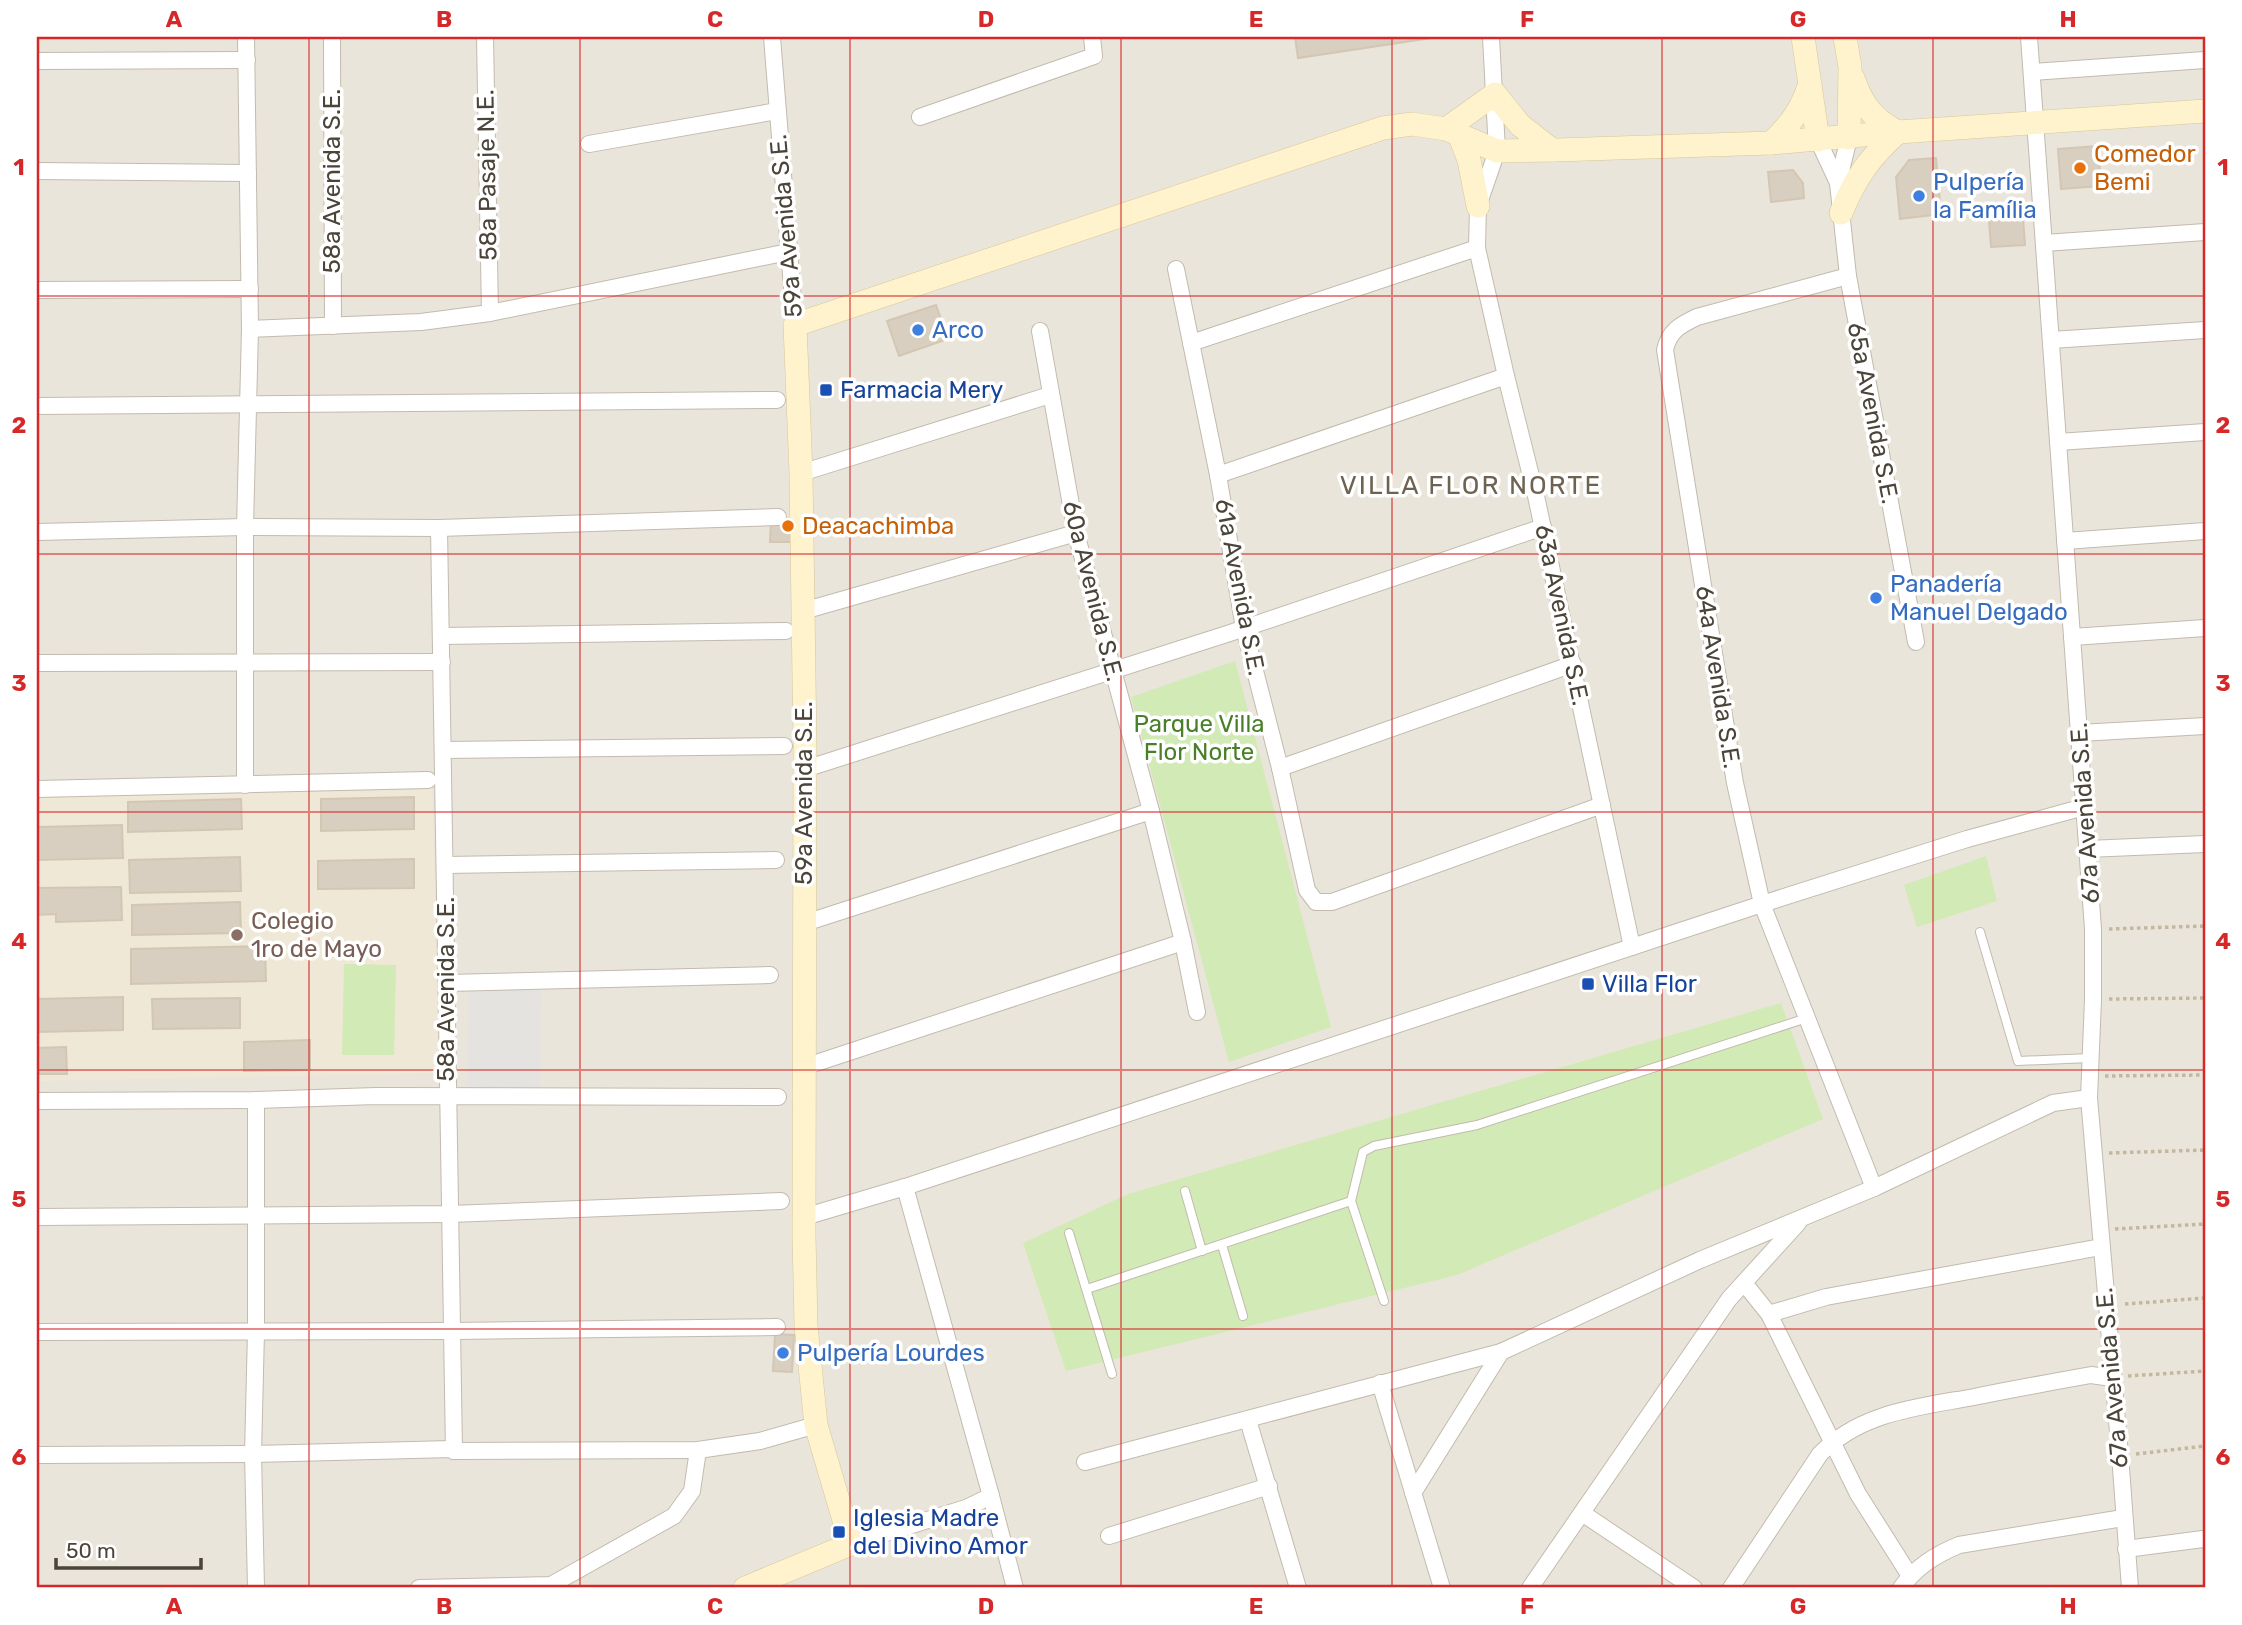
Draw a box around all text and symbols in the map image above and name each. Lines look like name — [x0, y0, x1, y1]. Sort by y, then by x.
text: A — [166, 5, 183, 33]
text: B — [436, 5, 452, 33]
text: C — [707, 5, 723, 33]
text: D — [978, 5, 994, 33]
text: E — [1249, 5, 1263, 33]
text: F — [1520, 5, 1534, 33]
text: G — [1790, 5, 1806, 33]
text: H — [2059, 5, 2077, 33]
street label: 58a Avenida S.E. — [318, 89, 346, 273]
street label: 58a Pasaje N.E. — [472, 89, 502, 261]
street label: 59a Avenida S.E. — [764, 133, 808, 319]
place label: Comedor Bemi — [2094, 140, 2196, 196]
text: 1 — [13, 153, 25, 181]
text: 1 — [2217, 153, 2229, 181]
marker: Comedor Bemi — [2072, 160, 2088, 176]
place label: Pulpería la Família — [1933, 168, 2037, 224]
marker: Pulpería la Família — [1911, 188, 1927, 204]
place label: Arco — [932, 316, 984, 344]
street label: 65a Avenida S.E. — [1842, 320, 1904, 506]
marker: Arco — [910, 322, 926, 338]
place label: Farmacia Mery — [840, 376, 1003, 404]
marker: Farmacia Mery — [818, 382, 834, 398]
text: 2 — [12, 411, 26, 439]
text: 2 — [2216, 411, 2230, 439]
district label: VILLA FLOR NORTE — [1340, 470, 1602, 501]
street label: 61a Avenida S.E. — [1209, 496, 1271, 678]
street label: 60a Avenida S.E. — [1057, 498, 1129, 684]
place label: Deacachimba — [802, 512, 954, 540]
marker: Deacachimba — [780, 518, 796, 534]
street label: 63a Avenida S.E. — [1529, 522, 1595, 708]
place label: Panadería Manuel Delgado — [1890, 570, 2068, 626]
street label: 64a Avenida S.E. — [1690, 584, 1746, 770]
marker: Panadería Manuel Delgado — [1868, 590, 1884, 606]
text: 3 — [11, 669, 27, 697]
text: 3 — [2215, 669, 2231, 697]
street label: 59a Avenida S.E. — [790, 701, 818, 885]
park label: Parque Villa Flor Norte — [1133, 710, 1265, 766]
street label: 67a Avenida S.E. — [2065, 722, 2105, 904]
street label: 58a Avenida S.E. — [432, 897, 460, 1081]
place label: Colegio 1ro de Mayo — [251, 907, 382, 963]
text: 4 — [11, 927, 27, 955]
marker: Colegio 1ro de Mayo — [229, 927, 245, 943]
text: 4 — [2215, 927, 2231, 955]
place label: Villa Flor — [1602, 970, 1697, 998]
marker: Villa Flor — [1580, 976, 1596, 992]
text: 5 — [12, 1185, 27, 1213]
text: 5 — [2216, 1185, 2231, 1213]
street label: 67a Avenida S.E. — [2090, 1286, 2134, 1470]
place label: Pulpería Lourdes — [797, 1339, 985, 1367]
marker: Pulpería Lourdes — [775, 1345, 791, 1361]
text: 6 — [12, 1443, 27, 1471]
text: 6 — [2216, 1443, 2231, 1471]
place label: Iglesia Madre del Divino Amor — [853, 1504, 1028, 1560]
marker: Iglesia Madre del Divino Amor — [831, 1524, 847, 1540]
scale bar — [56, 1527, 201, 1571]
text: 50 m — [66, 1538, 116, 1563]
text: A — [166, 1592, 183, 1620]
text: B — [436, 1592, 452, 1620]
text: C — [707, 1592, 723, 1620]
text: D — [978, 1592, 994, 1620]
text: E — [1249, 1592, 1263, 1620]
text: F — [1520, 1592, 1534, 1620]
text: G — [1790, 1592, 1806, 1620]
text: H — [2059, 1592, 2077, 1620]

